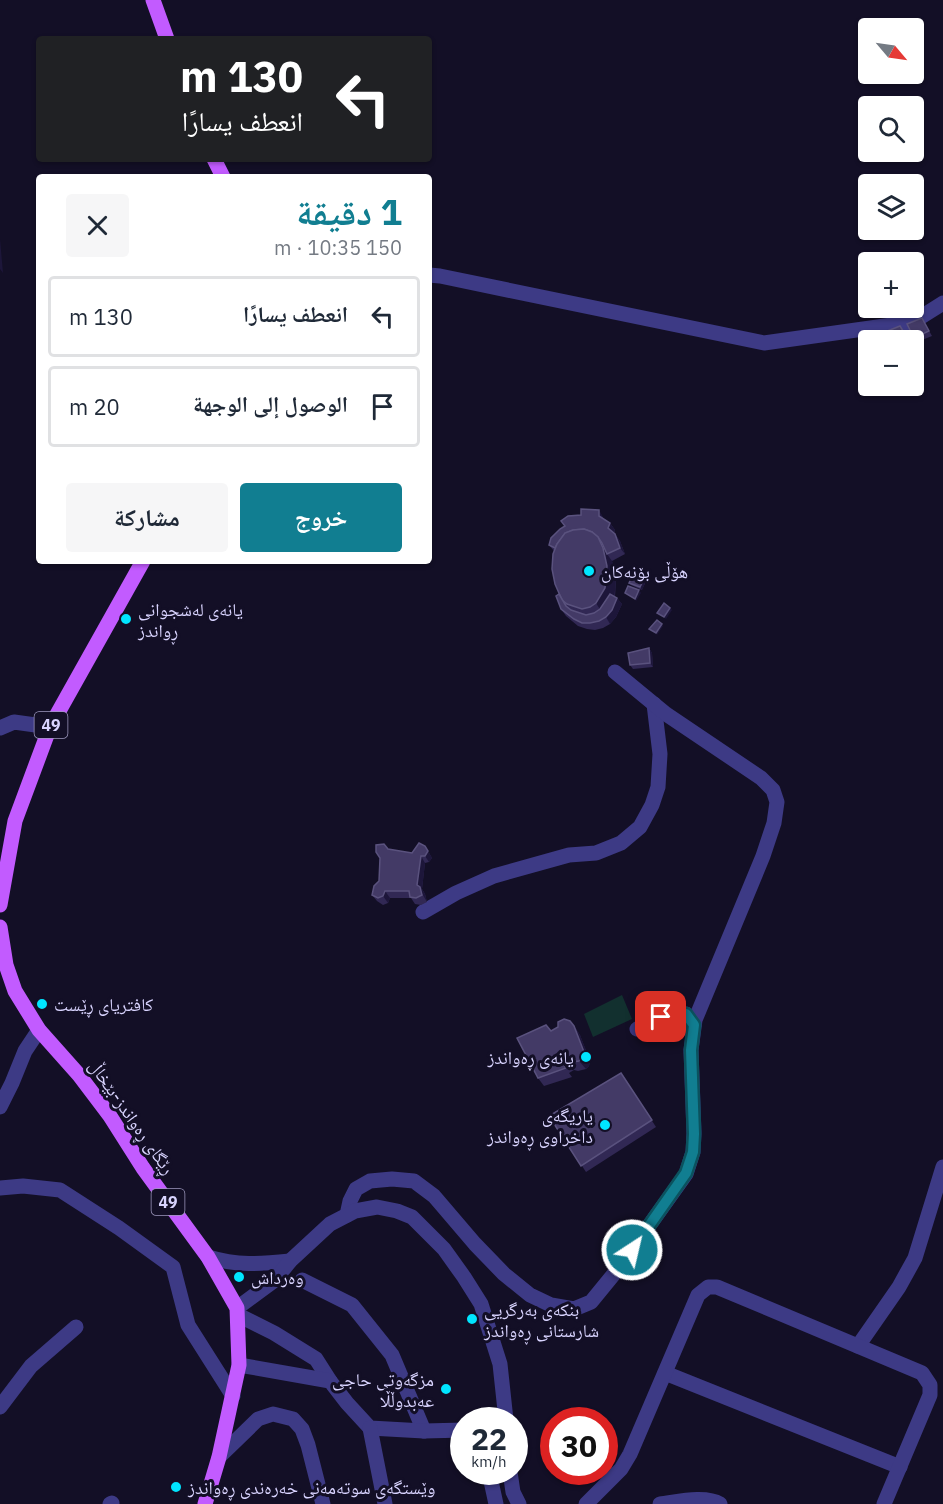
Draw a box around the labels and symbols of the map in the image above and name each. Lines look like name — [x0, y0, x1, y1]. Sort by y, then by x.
north arrow — [858, 18, 924, 84]
place label: هۆڵی بۆنەکان — [601, 560, 688, 583]
marker: هۆڵی بۆنەکان — [582, 564, 596, 578]
place label: یانەی لەشجوانی ڕواندز — [137, 598, 243, 644]
marker: یانەی لەشجوانی ڕواندز — [119, 612, 133, 626]
road number: 49 — [34, 712, 68, 738]
pin — [635, 991, 686, 1042]
place label: کافتریای ڕێست — [54, 993, 154, 1018]
marker: کافتریای ڕێست — [35, 997, 49, 1011]
place label: یانەی ڕەواندز — [486, 1046, 574, 1071]
marker: یانەی ڕەواندز — [579, 1050, 593, 1064]
street label: ڕێگای ڕەواندز-بێخاڵ — [82, 1055, 180, 1180]
place label: یاریگەی داخراوی ڕەواندز — [486, 1104, 593, 1150]
marker: یاریگەی داخراوی ڕەواندز — [598, 1118, 612, 1132]
road number: 49 — [152, 1189, 184, 1215]
position arrow — [600, 1218, 664, 1282]
place label: وەرداش — [251, 1266, 304, 1289]
marker: وەرداش — [232, 1270, 246, 1284]
place label: بنکەی بەرگریی شارستانی ڕەواندز — [483, 1298, 599, 1344]
marker: بنکەی بەرگریی شارستانی ڕەواندز — [465, 1312, 479, 1326]
place label: مزگەوتی حاجی عەبدوڵڵا — [332, 1368, 434, 1412]
marker: مزگەوتی حاجی عەبدوڵڵا — [439, 1382, 453, 1396]
speed limit sign: 30 — [540, 1407, 618, 1485]
place label: وێستگەی سوتەمەنی خەرەندی ڕەواندز — [187, 1476, 435, 1501]
marker: وێستگەی سوتەمەنی خەرەندی ڕەواندز — [169, 1480, 183, 1494]

